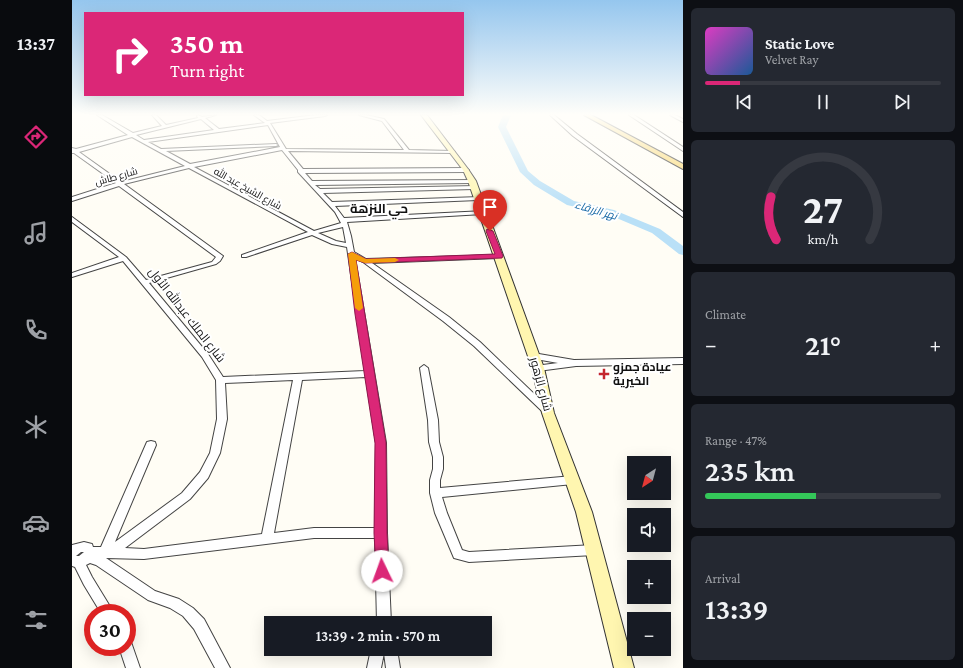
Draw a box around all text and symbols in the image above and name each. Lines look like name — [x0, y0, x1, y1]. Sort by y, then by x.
icon: right — [104, 28, 156, 80]
text: 350 m — [170, 28, 244, 59]
text: 13:37 — [17, 34, 55, 54]
text: Static Love — [765, 36, 834, 52]
text: Velvet Ray — [765, 52, 818, 67]
text: Turn right — [170, 61, 244, 81]
icon: previous — [733, 91, 755, 113]
icon: pause — [812, 91, 834, 113]
icon: next — [891, 91, 913, 113]
icon: directions — [22, 123, 50, 151]
street label: شارع الشيخ عبد الله — [212, 164, 284, 212]
street label: شارع طاش — [94, 165, 139, 189]
text: 27 — [803, 186, 843, 232]
pin — [473, 190, 507, 231]
icon: arrive — [479, 196, 501, 218]
water label: نهر الزرقاء — [573, 198, 620, 223]
district label: حي النزهة — [350, 201, 408, 220]
icon: music — [22, 219, 50, 247]
text: km/h — [808, 231, 839, 247]
street label: شارع الملك عبدالله الأول — [145, 264, 229, 366]
text: Climate — [705, 307, 746, 322]
icon: phone — [22, 316, 50, 344]
text: 21° — [805, 328, 841, 361]
text: − — [705, 332, 717, 357]
text: + — [929, 332, 941, 357]
street label: شارع الزهور — [526, 355, 555, 413]
place label: عيادة جمزو الخيرية — [613, 360, 671, 389]
marker: عيادة جمزو الخيرية — [598, 368, 610, 380]
icon: climate — [22, 413, 50, 441]
text: Range · 47% — [705, 433, 767, 448]
text: 235 km — [705, 454, 795, 487]
north arrow — [627, 456, 671, 500]
map controls — [627, 456, 671, 656]
button: sound — [627, 508, 671, 552]
icon: car — [22, 509, 50, 537]
position arrow — [361, 550, 403, 592]
button: + — [627, 560, 671, 604]
text: Arrival — [705, 571, 740, 586]
text: 13:39 — [705, 592, 768, 625]
speed limit sign: 30 — [84, 604, 136, 656]
icon: filters — [22, 606, 50, 634]
button: − — [627, 612, 671, 656]
text: 13:39 · 2 min · 570 m — [316, 628, 440, 644]

